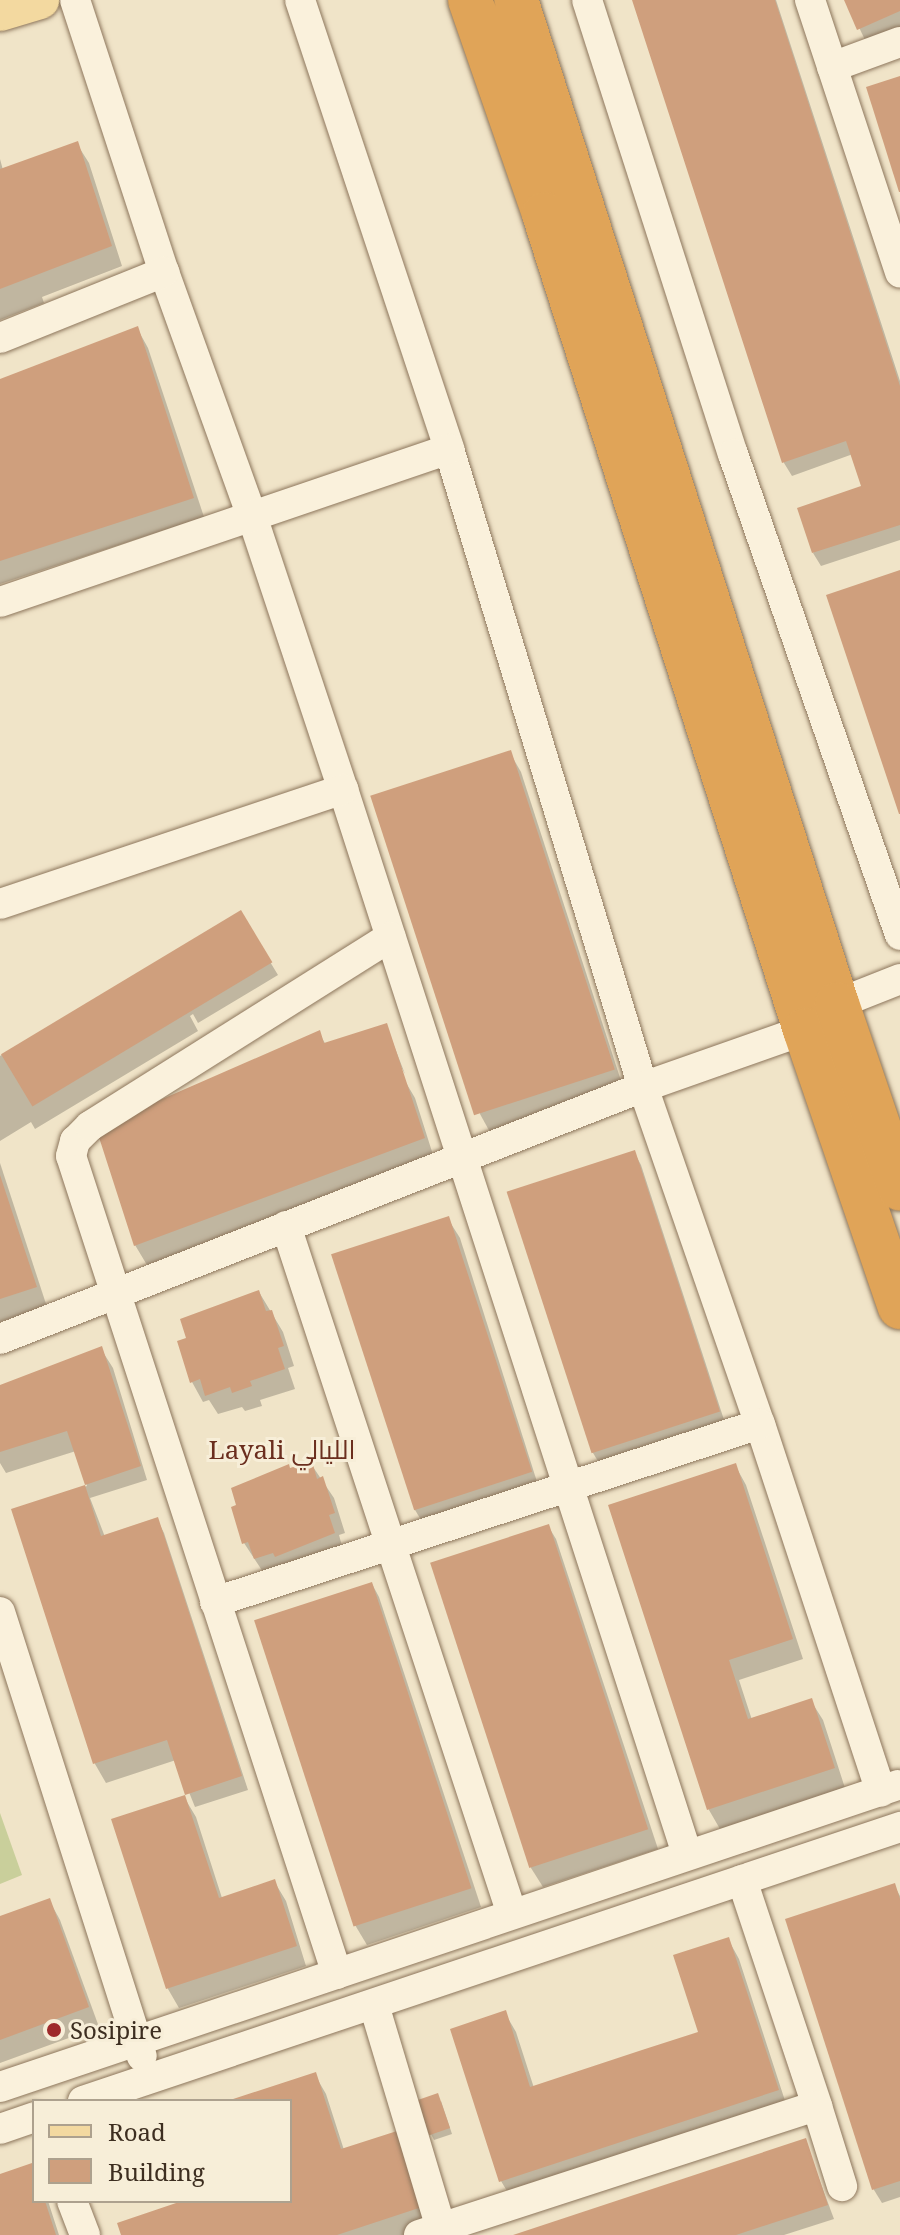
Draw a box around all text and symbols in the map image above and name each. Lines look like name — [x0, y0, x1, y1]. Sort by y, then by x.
district label: Layali الليالي — [209, 1434, 355, 1466]
place label: Sosipire — [70, 2016, 162, 2044]
marker: Sosipire — [45, 2021, 63, 2039]
legend — [32, 2099, 292, 2203]
text: Road — [108, 2115, 166, 2148]
text: Building — [108, 2155, 205, 2188]

